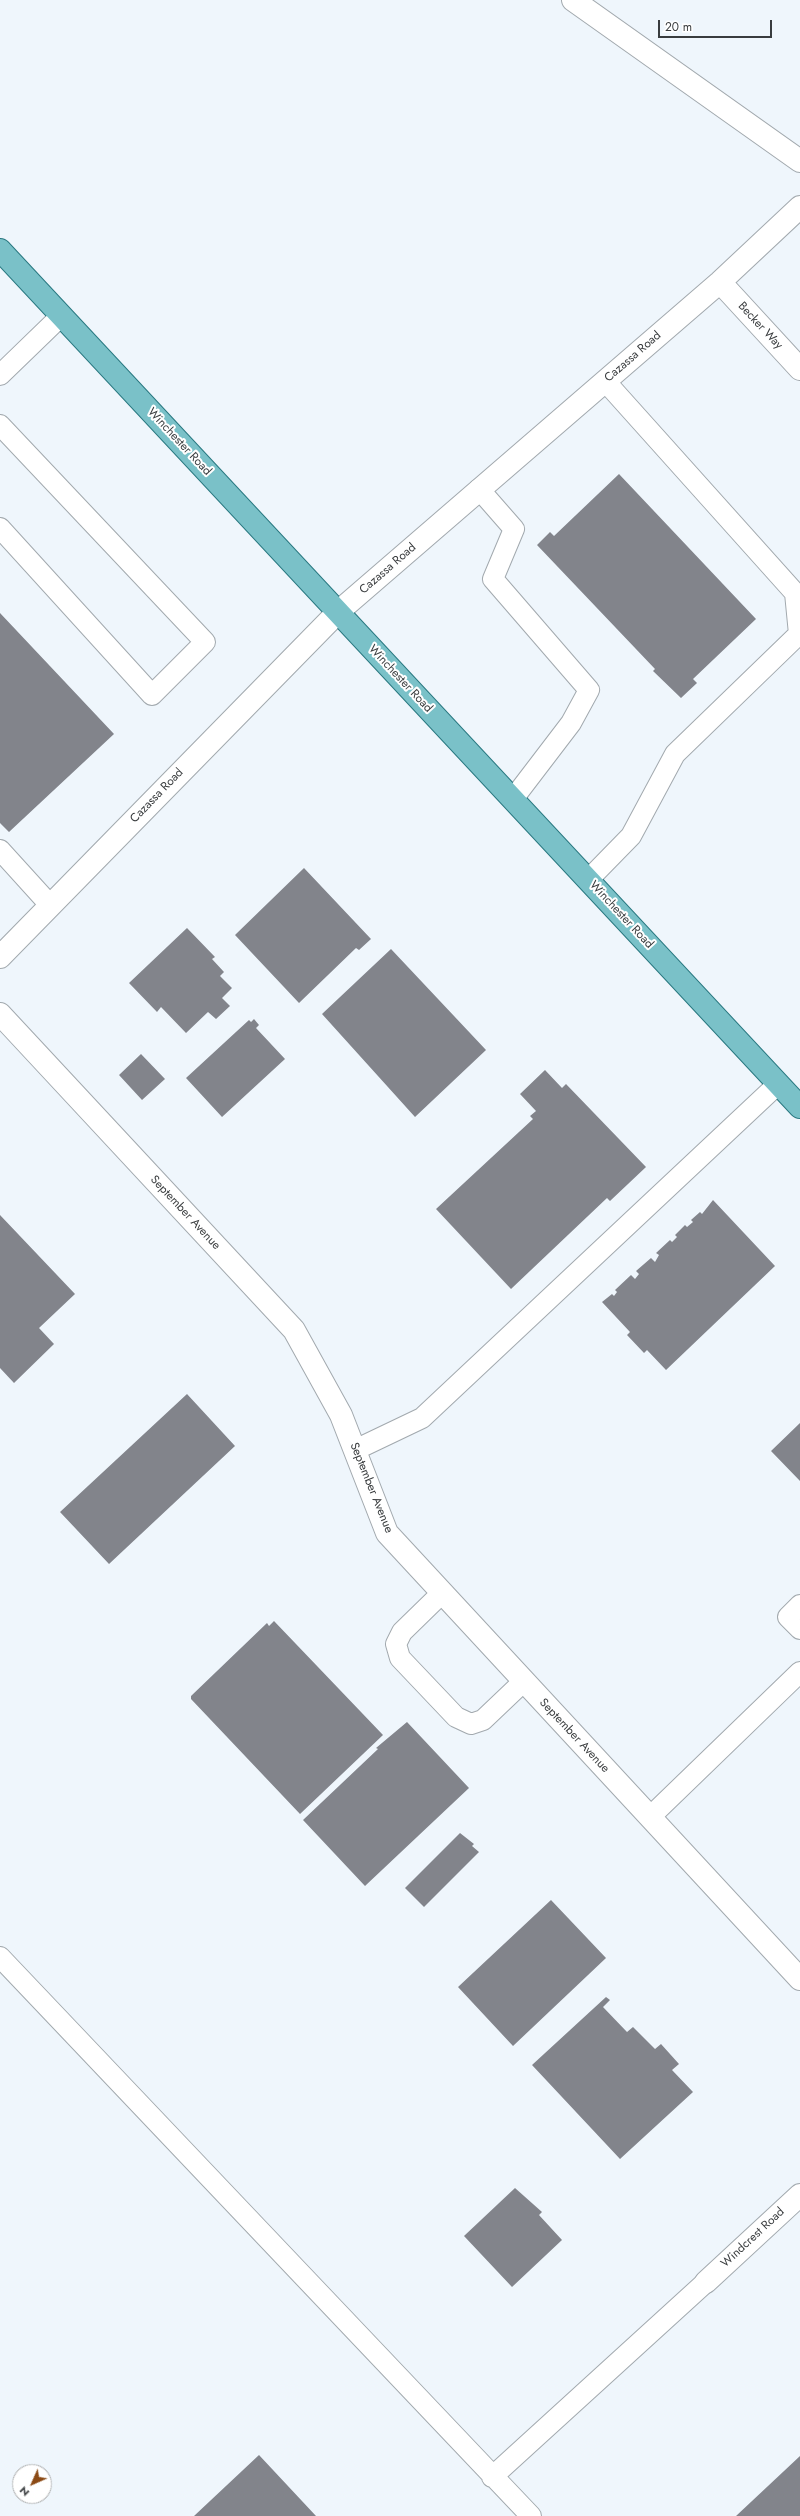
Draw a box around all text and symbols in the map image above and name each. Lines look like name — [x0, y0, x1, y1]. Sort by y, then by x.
scale bar — [660, 12, 774, 38]
text: 20 m — [665, 18, 692, 36]
street label: Becker Way — [735, 299, 785, 353]
street label: Cazassa Road — [602, 329, 664, 385]
street label: Winchester Road — [144, 405, 214, 479]
street label: Cazassa Road — [357, 541, 419, 597]
street label: Winchester Road — [365, 642, 435, 716]
street label: Cazassa Road — [127, 766, 187, 826]
street label: Winchester Road — [586, 878, 656, 952]
street label: September Avenue — [147, 1173, 223, 1253]
street label: September Avenue — [346, 1441, 396, 1535]
street label: September Avenue — [536, 1696, 612, 1776]
street label: Windcrest Road — [718, 2205, 788, 2271]
north arrow — [12, 2464, 52, 2504]
text: N — [15, 2483, 33, 2501]

